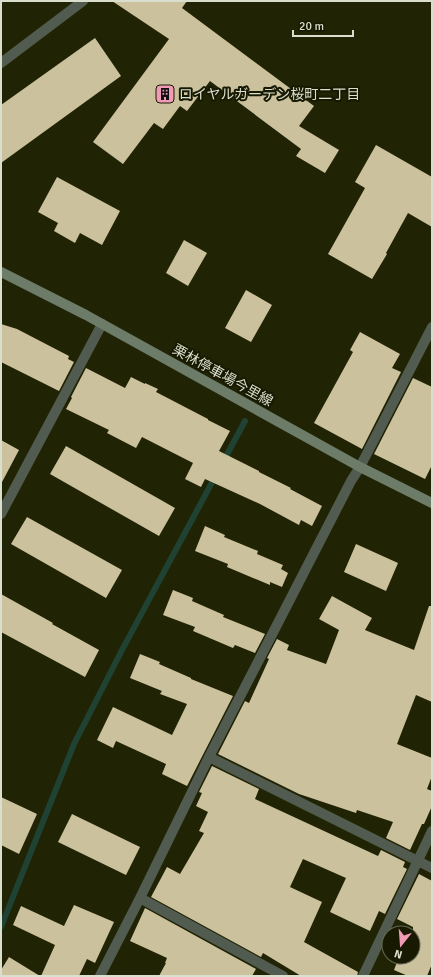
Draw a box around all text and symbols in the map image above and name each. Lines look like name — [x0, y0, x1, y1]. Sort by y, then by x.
scale bar — [293, 12, 353, 38]
text: 20 m — [299, 19, 324, 34]
building icon: ロイヤルガーデン桜町二丁目 — [154, 83, 176, 105]
place label: ロイヤルガーデン桜町二丁目 — [179, 86, 360, 103]
street label: 栗林停車場今里線 — [170, 341, 276, 410]
north arrow — [381, 925, 421, 965]
text: N — [393, 947, 404, 961]

